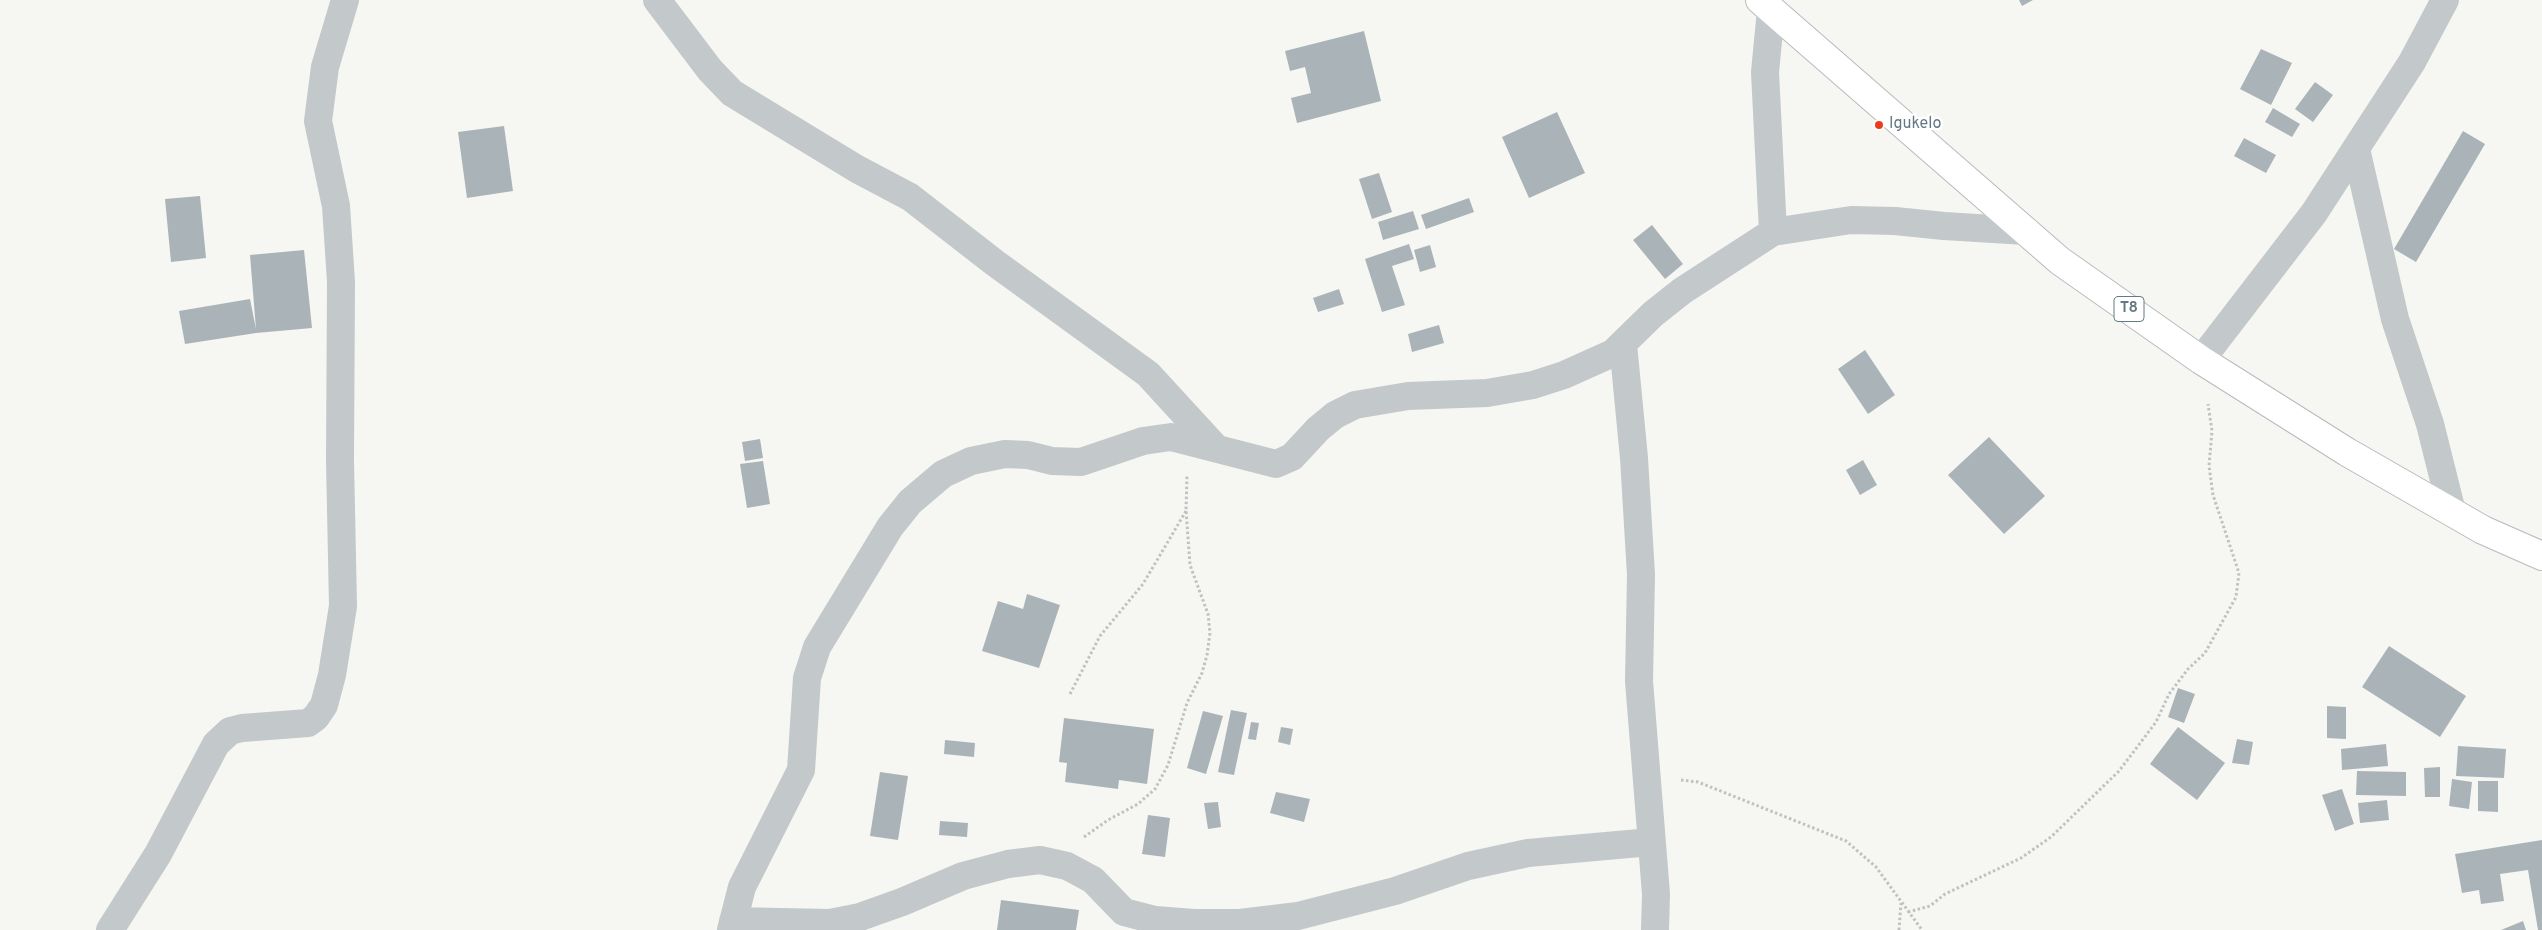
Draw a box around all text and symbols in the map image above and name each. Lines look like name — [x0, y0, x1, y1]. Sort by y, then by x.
place label: Igukelo — [1889, 115, 1941, 135]
marker: Igukelo — [1873, 119, 1885, 131]
road number: T8 — [2114, 296, 2144, 322]

